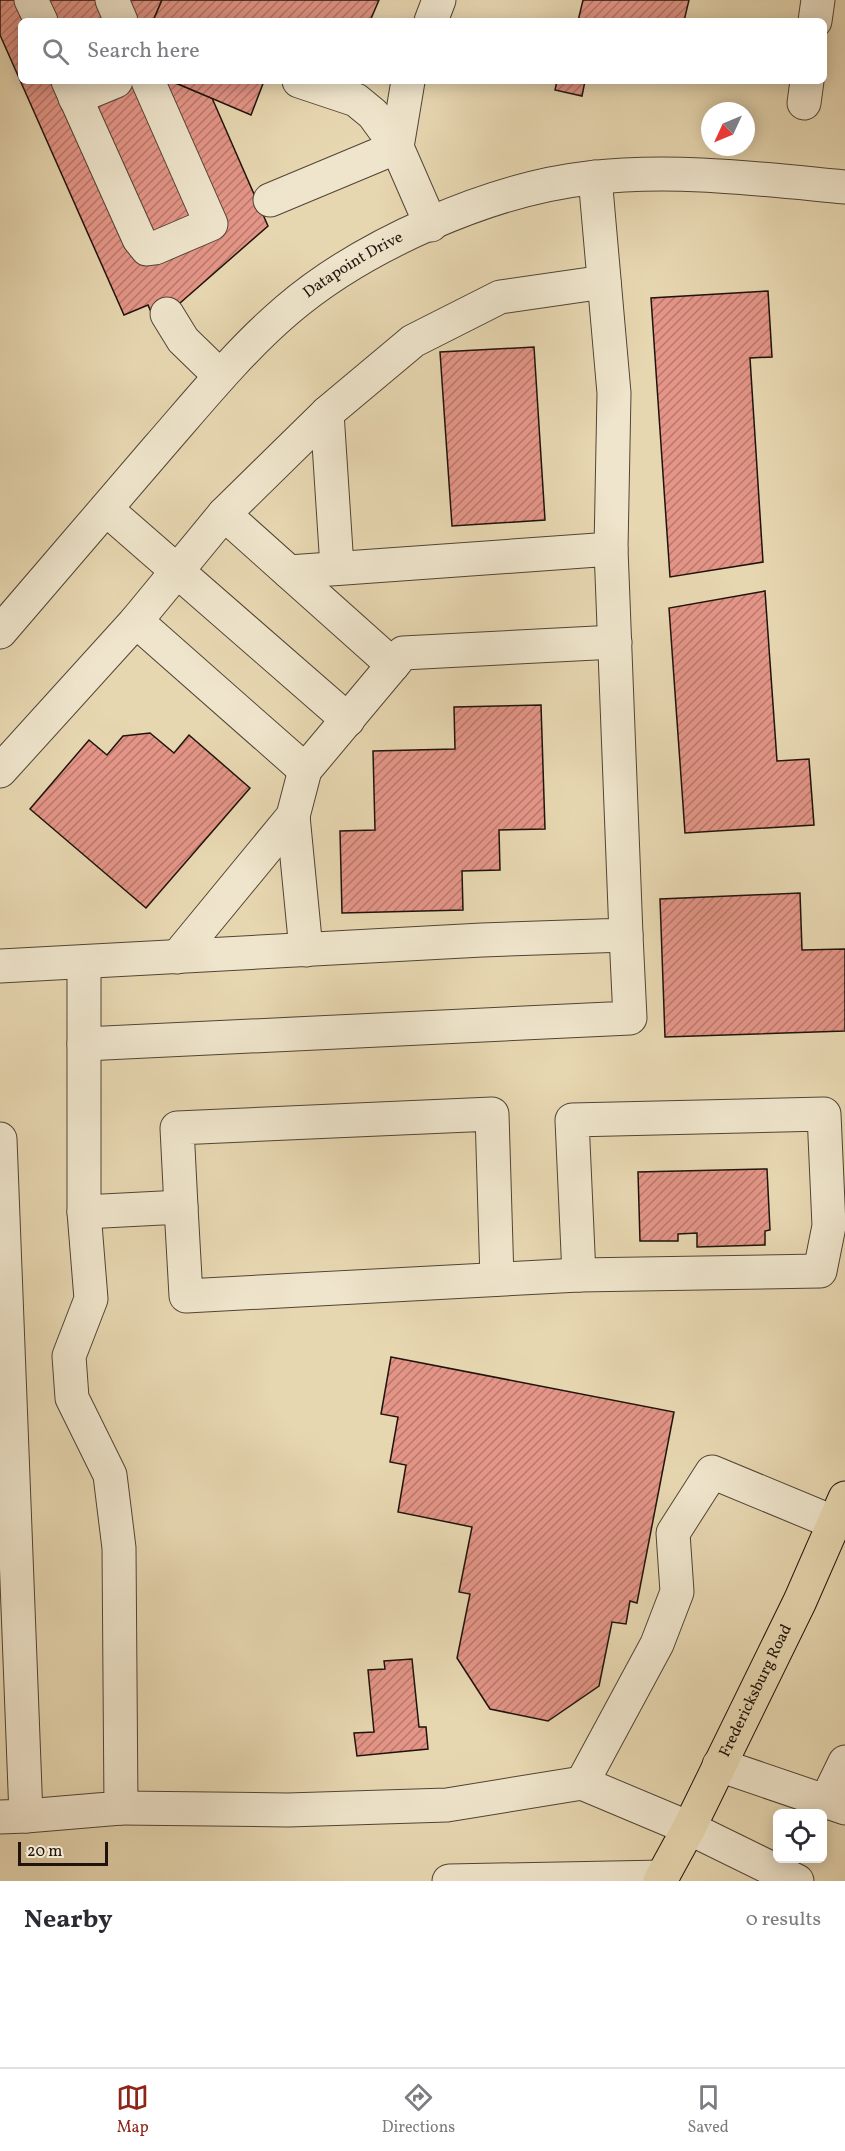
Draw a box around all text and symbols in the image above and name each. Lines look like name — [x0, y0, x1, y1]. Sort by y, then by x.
search box — [18, 18, 827, 84]
icon: search — [39, 35, 72, 68]
text: Search here — [87, 36, 200, 67]
north arrow — [701, 102, 755, 156]
street label: Datapoint Drive — [299, 227, 407, 304]
street label: Fredericksburg Road — [714, 1621, 798, 1761]
map controls — [773, 1809, 827, 1863]
button: locate — [773, 1809, 827, 1863]
scale bar — [18, 1839, 108, 1866]
text: 20 m — [27, 1841, 62, 1863]
text: Nearby — [24, 1902, 113, 1938]
text: 0 results — [746, 1906, 821, 1934]
tab: Map — [116, 2081, 149, 2139]
tab: Directions — [382, 2081, 455, 2139]
tab: Saved — [688, 2081, 729, 2139]

